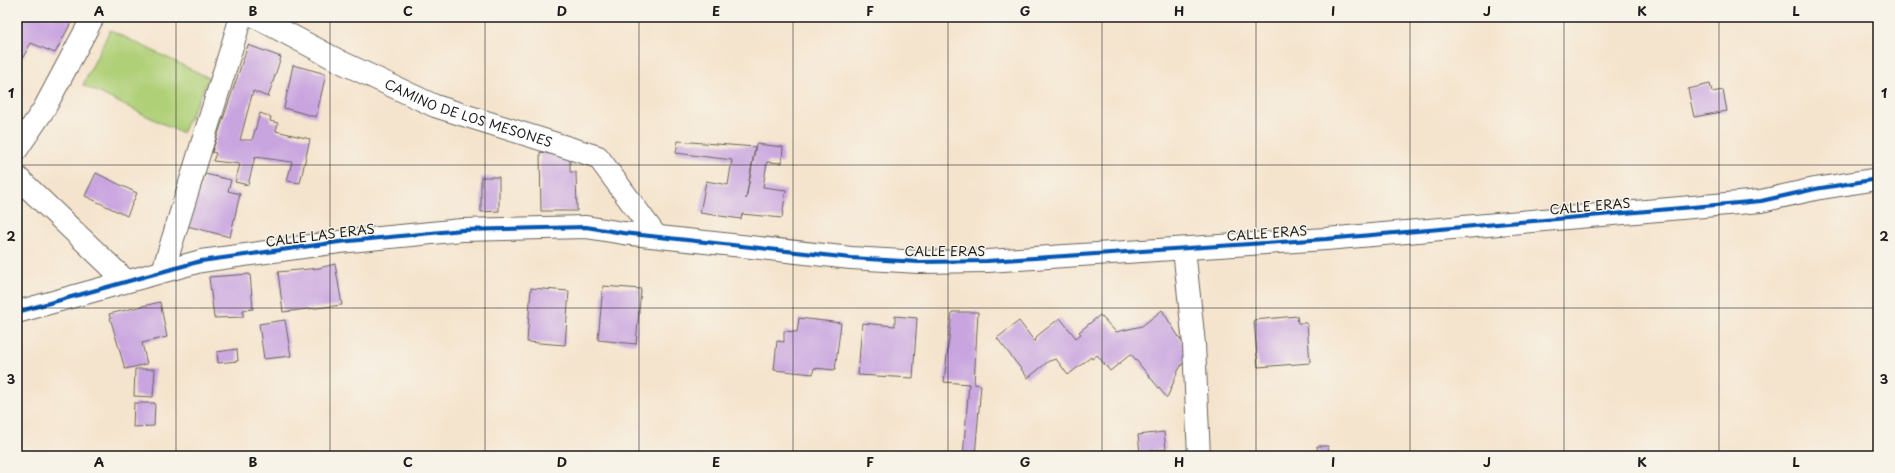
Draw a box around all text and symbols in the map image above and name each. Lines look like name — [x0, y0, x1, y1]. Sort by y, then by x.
text: A — [94, 1, 104, 20]
text: B — [249, 1, 258, 20]
text: C — [403, 1, 413, 20]
text: D — [557, 1, 567, 20]
text: E — [712, 1, 720, 20]
text: F — [866, 1, 874, 20]
text: G — [1020, 1, 1030, 20]
text: H — [1174, 1, 1184, 20]
text: I — [1331, 1, 1335, 20]
text: J — [1483, 1, 1491, 20]
text: K — [1637, 1, 1647, 20]
text: L — [1792, 1, 1800, 20]
street label: CAMINO DE LOS MESONES — [382, 74, 555, 151]
text: 1 — [8, 83, 14, 102]
text: 1 — [1881, 83, 1887, 102]
street label: CALLE ERAS — [1549, 193, 1631, 218]
street label: CALLE LAS ERAS — [264, 218, 376, 251]
street label: CALLE ERAS — [1226, 220, 1308, 245]
text: 2 — [6, 226, 16, 245]
text: 2 — [1879, 226, 1889, 245]
street label: CALLE ERAS — [904, 241, 986, 260]
text: 3 — [7, 369, 16, 388]
text: 3 — [1880, 369, 1889, 388]
text: A — [94, 452, 104, 471]
text: B — [249, 452, 258, 471]
text: C — [403, 452, 413, 471]
text: D — [557, 452, 567, 471]
text: E — [712, 452, 720, 471]
text: F — [866, 452, 874, 471]
text: G — [1020, 452, 1030, 471]
text: H — [1174, 452, 1184, 471]
text: I — [1331, 452, 1335, 471]
text: J — [1483, 452, 1491, 471]
text: K — [1637, 452, 1647, 471]
text: L — [1792, 452, 1800, 471]

